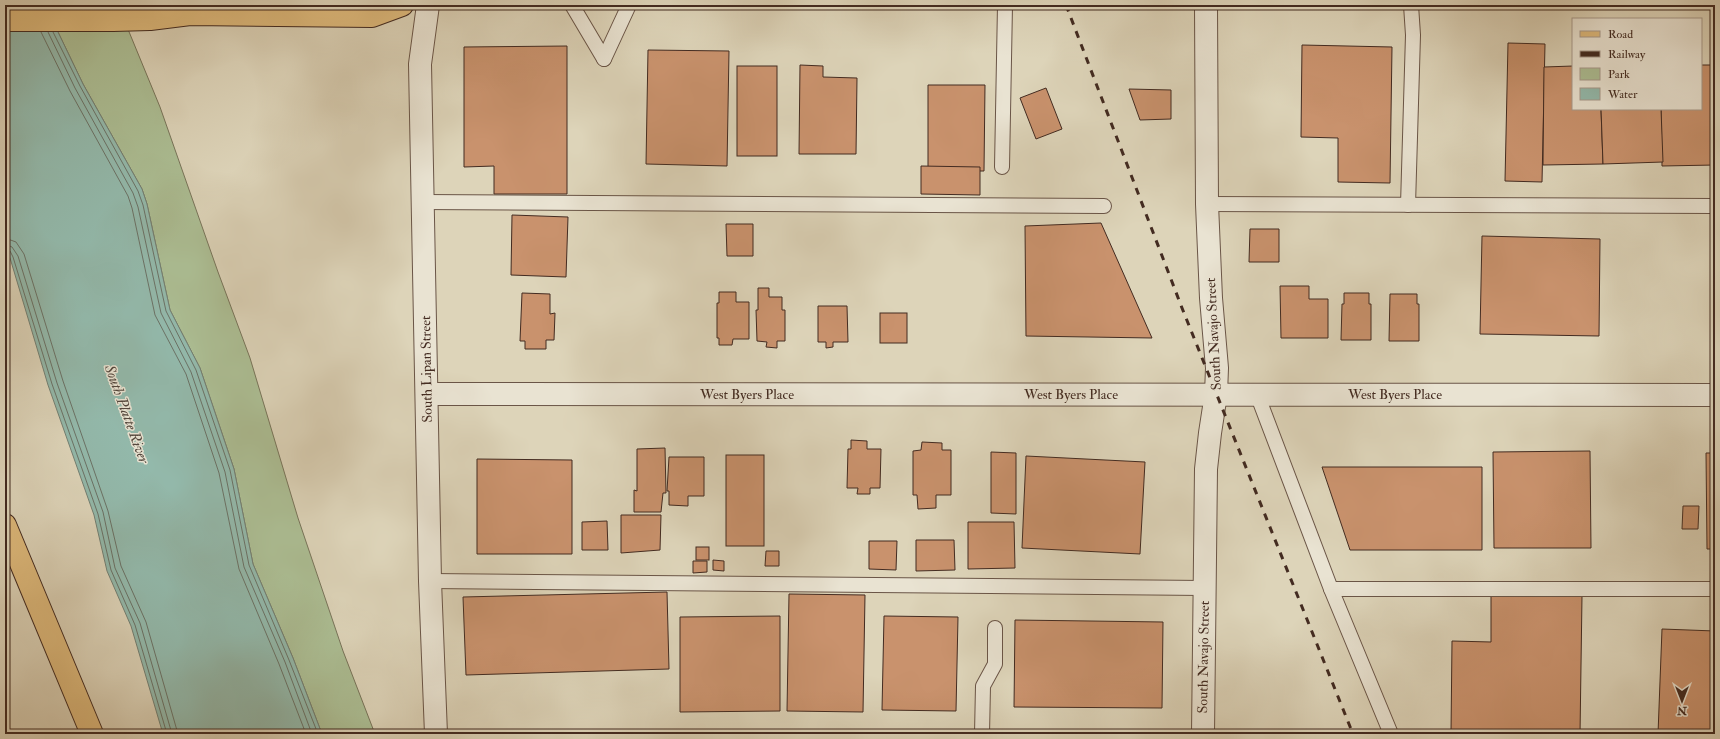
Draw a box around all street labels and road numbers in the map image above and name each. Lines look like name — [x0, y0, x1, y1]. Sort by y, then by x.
street label: South Navajo Street — [1202, 277, 1225, 391]
street label: South Lipan Street — [417, 315, 437, 423]
street label: West Byers Place — [699, 386, 794, 404]
street label: West Byers Place — [1023, 386, 1118, 404]
street label: West Byers Place — [1347, 386, 1442, 404]
street label: South Navajo Street — [1194, 600, 1213, 714]

